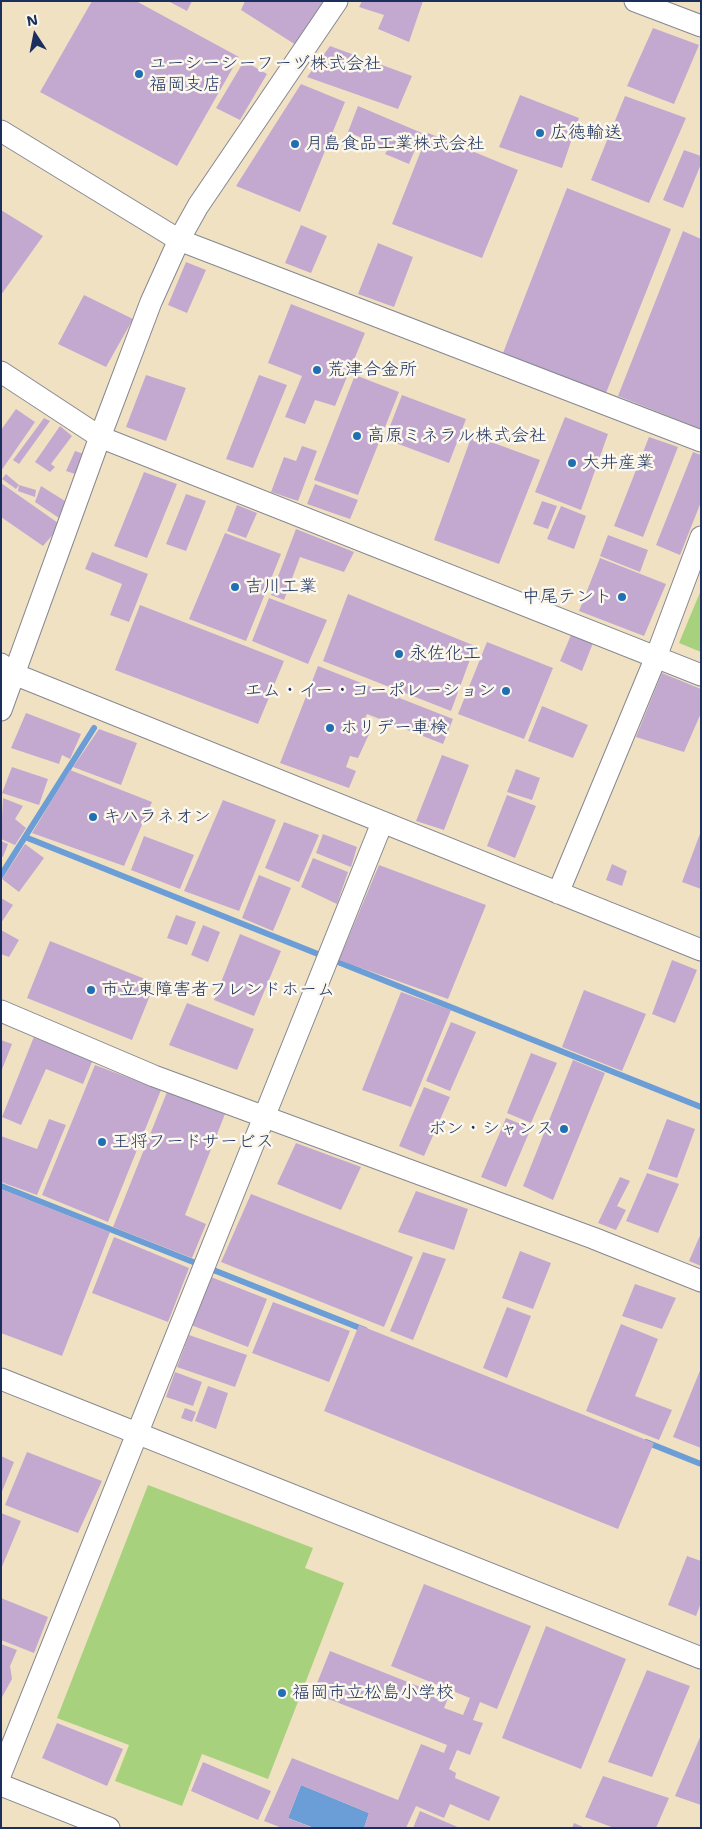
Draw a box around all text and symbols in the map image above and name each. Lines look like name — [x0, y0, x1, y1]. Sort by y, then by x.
north arrow — [10, 10, 60, 60]
text: N — [25, 10, 39, 30]
place label: ユーシーシーフーヅ株式会社 福岡支店 — [149, 53, 382, 96]
marker: ユーシーシーフーヅ株式会社 福岡支店 — [133, 68, 145, 80]
place label: 広徳輸送 — [550, 122, 622, 144]
marker: 広徳輸送 — [534, 127, 546, 139]
place label: 月島食品工業株式会社 — [305, 133, 485, 155]
marker: 月島食品工業株式会社 — [289, 138, 301, 150]
place label: 荒津合金所 — [327, 359, 417, 381]
marker: 荒津合金所 — [311, 364, 323, 376]
place label: 高原ミネラル株式会社 — [367, 425, 547, 447]
marker: 高原ミネラル株式会社 — [351, 430, 363, 442]
place label: 大井産業 — [582, 452, 654, 474]
marker: 大井産業 — [566, 457, 578, 469]
place label: 吉川工業 — [245, 576, 317, 598]
marker: 吉川工業 — [229, 581, 241, 593]
place label: 中尾テント — [522, 586, 612, 608]
marker: 中尾テント — [616, 591, 628, 603]
place label: 永佐化工 — [409, 643, 481, 665]
marker: 永佐化工 — [393, 648, 405, 660]
place label: エム・イー・コーポレーション — [245, 680, 496, 702]
marker: エム・イー・コーポレーション — [500, 685, 512, 697]
place label: ホリデー車検 — [340, 717, 448, 739]
marker: ホリデー車検 — [324, 722, 336, 734]
place label: キハラネオン — [103, 806, 211, 828]
marker: キハラネオン — [87, 811, 99, 823]
place label: 市立東障害者フレンドホーム — [101, 979, 335, 1001]
marker: 市立東障害者フレンドホーム — [85, 984, 97, 996]
place label: ボン・シャンス — [428, 1118, 554, 1140]
marker: ボン・シャンス — [558, 1123, 570, 1135]
place label: 王将フードサービス — [112, 1131, 274, 1153]
marker: 王将フードサービス — [96, 1136, 108, 1148]
place label: 福岡市立松島小学校 — [292, 1682, 454, 1704]
marker: 福岡市立松島小学校 — [276, 1687, 288, 1699]

